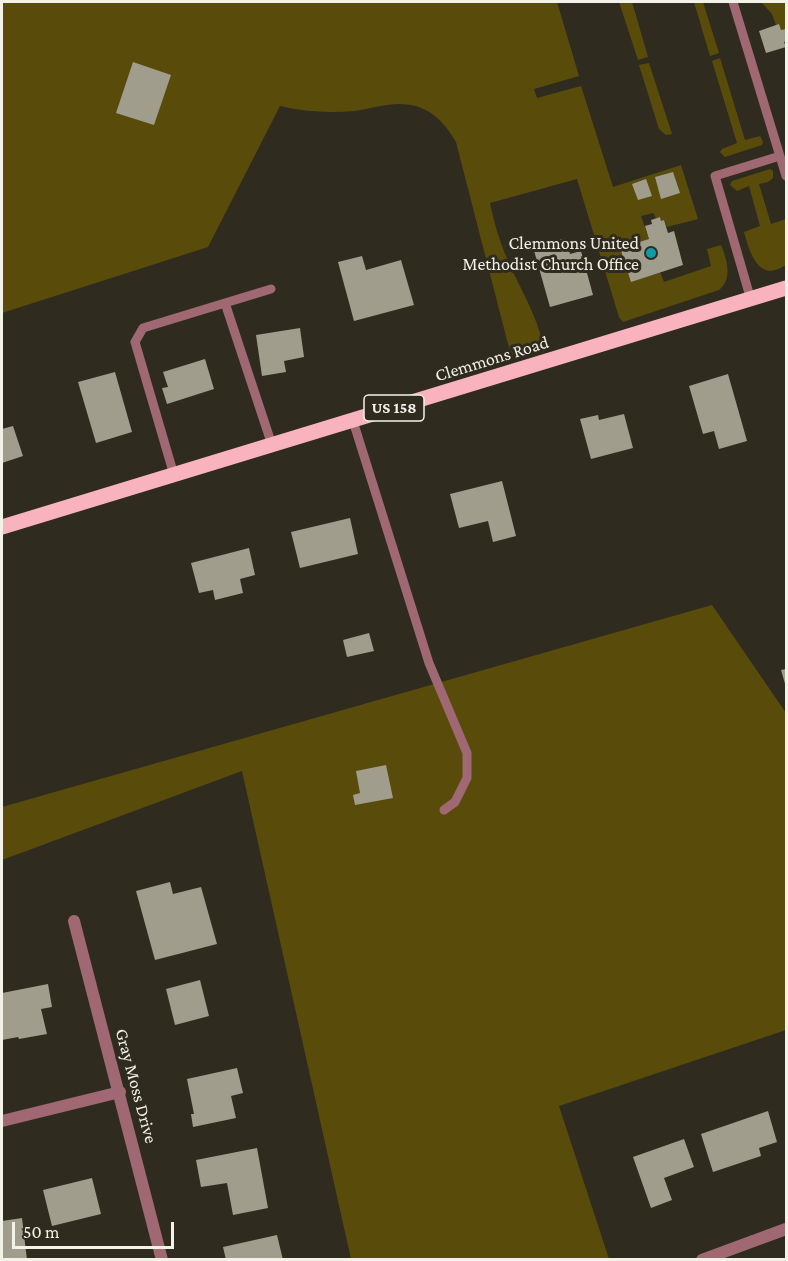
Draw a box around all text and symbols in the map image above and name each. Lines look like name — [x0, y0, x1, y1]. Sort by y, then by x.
place label: Clemmons United Methodist Church Office — [462, 232, 639, 274]
marker: Clemmons United Methodist Church Office — [644, 246, 658, 260]
street label: Clemmons Road — [433, 331, 551, 387]
road number: US 158 — [364, 395, 424, 421]
street label: Gray Moss Drive — [110, 1026, 162, 1146]
scale bar — [15, 1210, 177, 1248]
text: 50 m — [23, 1222, 60, 1242]

